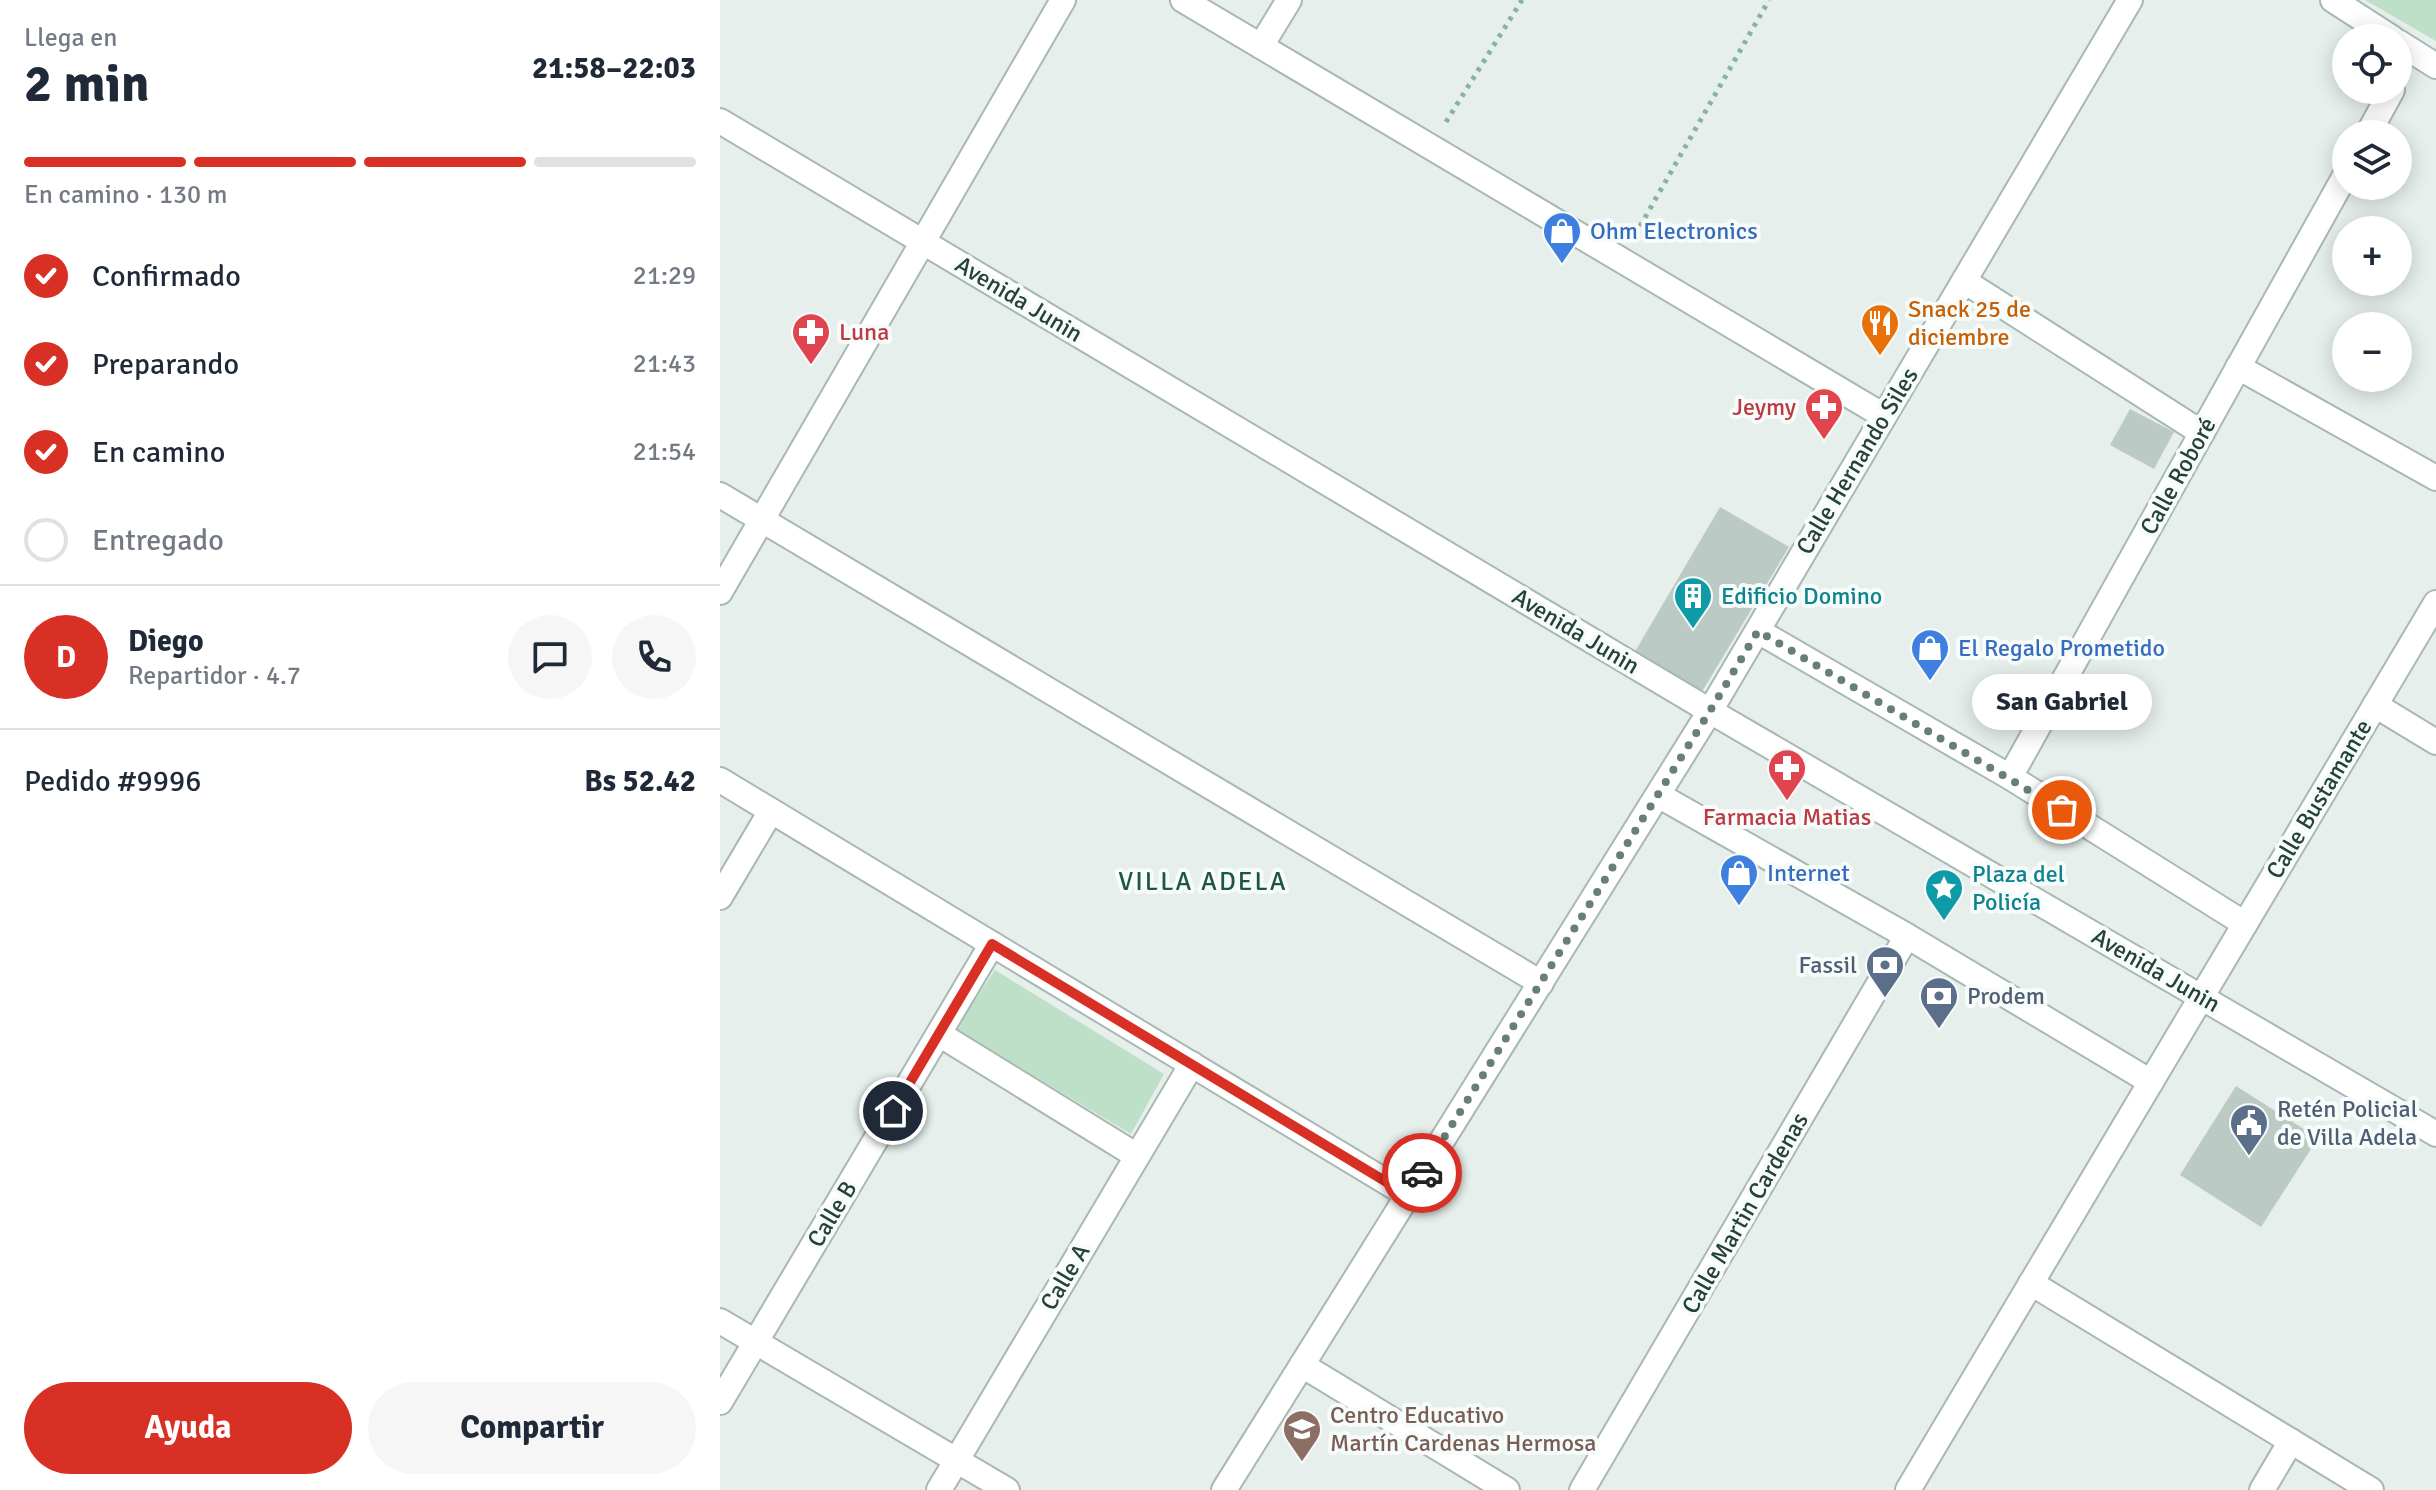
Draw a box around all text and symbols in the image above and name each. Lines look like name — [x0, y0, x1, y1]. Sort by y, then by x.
text: Llega en — [24, 22, 118, 54]
map controls — [2332, 24, 2412, 392]
button: locate — [2332, 24, 2412, 104]
text: 21:58–22:03 — [532, 50, 696, 87]
text: 2 min — [24, 52, 150, 116]
button: layers — [2332, 120, 2412, 200]
text: En camino · 130 m — [24, 179, 227, 211]
shop icon: Ohm Electronics — [1541, 210, 1583, 265]
place label: Ohm Electronics — [1590, 216, 1758, 246]
button: + — [2332, 216, 2412, 296]
street label: Avenida Junin — [950, 249, 1088, 349]
icon: check — [24, 254, 68, 298]
text: Confirmado — [92, 258, 241, 295]
text: 21:29 — [633, 260, 696, 292]
place label: Snack 25 de diciembre — [1908, 294, 2031, 352]
restaurant icon: Snack 25 de diciembre — [1859, 302, 1901, 357]
pharmacy icon: Luna — [790, 311, 832, 366]
button: − — [2332, 312, 2412, 392]
place label: Luna — [839, 317, 889, 347]
icon: check — [24, 342, 68, 386]
text: Preparando — [92, 346, 239, 383]
text: 21:43 — [633, 348, 696, 380]
street label: Calle Hernando Siles — [1789, 362, 1925, 560]
pharmacy icon: Jeymy — [1803, 386, 1845, 441]
place label: Jeymy — [1732, 392, 1796, 422]
street label: Calle Roboré — [2133, 412, 2223, 540]
icon: check — [24, 430, 68, 474]
text: En camino — [92, 434, 225, 471]
text: 21:54 — [633, 436, 696, 468]
text: Entregado — [92, 522, 224, 559]
building icon: Edificio Domino — [1672, 575, 1714, 630]
street label: Avenida Junin — [1507, 581, 1645, 681]
place label: Edificio Domino — [1721, 581, 1882, 611]
button: chat — [508, 615, 592, 699]
button: phone — [612, 615, 696, 699]
text: Diego — [128, 623, 204, 660]
shop icon: El Regalo Prometido — [1909, 627, 1951, 682]
place label: El Regalo Prometido — [1958, 633, 2165, 663]
text: D — [56, 639, 76, 676]
text: Repartidor · 4.7 — [128, 660, 301, 692]
callout: San Gabriel — [1972, 674, 2152, 730]
text: San Gabriel — [1996, 686, 2128, 718]
street label: Calle Bustamante — [2260, 714, 2378, 884]
pharmacy icon: Farmacia Matias — [1766, 747, 1808, 802]
text: Pedido #9996 — [24, 763, 201, 800]
text: Bs 52.42 — [584, 763, 696, 800]
pin — [2028, 776, 2096, 844]
icon: bag — [2040, 788, 2084, 832]
place label: Farmacia Matias — [1703, 802, 1871, 832]
shop icon: Internet — [1718, 852, 1760, 907]
place label: Internet — [1767, 858, 1850, 888]
place label: Plaza del Policía — [1972, 859, 2065, 917]
district label: VILLA ADELA — [1118, 866, 1288, 898]
place icon: Plaza del Policía — [1923, 867, 1965, 922]
street label: Avenida Junin — [2086, 921, 2226, 1019]
bank icon: Fassil — [1864, 944, 1906, 999]
place label: Fassil — [1799, 950, 1857, 980]
bank icon: Prodem — [1918, 975, 1960, 1030]
place label: Prodem — [1967, 981, 2045, 1011]
pin — [859, 1077, 927, 1145]
icon: home — [871, 1089, 915, 1133]
place label: Retén Policial de Villa Adela — [2277, 1094, 2418, 1152]
public building icon: Retén Policial de Villa Adela — [2228, 1102, 2270, 1157]
street label: Calle Martin Cardenas — [1675, 1107, 1815, 1319]
courier — [1382, 1133, 1462, 1213]
icon: car — [1400, 1151, 1444, 1195]
street label: Calle B — [801, 1175, 863, 1253]
street label: Calle A — [1034, 1238, 1097, 1316]
button: Ayuda — [24, 1382, 352, 1474]
button: Compartir — [368, 1382, 696, 1474]
place label: Centro Educativo Martín Cardenas Hermosa — [1330, 1400, 1597, 1458]
school or university icon: Centro Educativo Martín Cardenas Hermosa — [1281, 1408, 1323, 1463]

